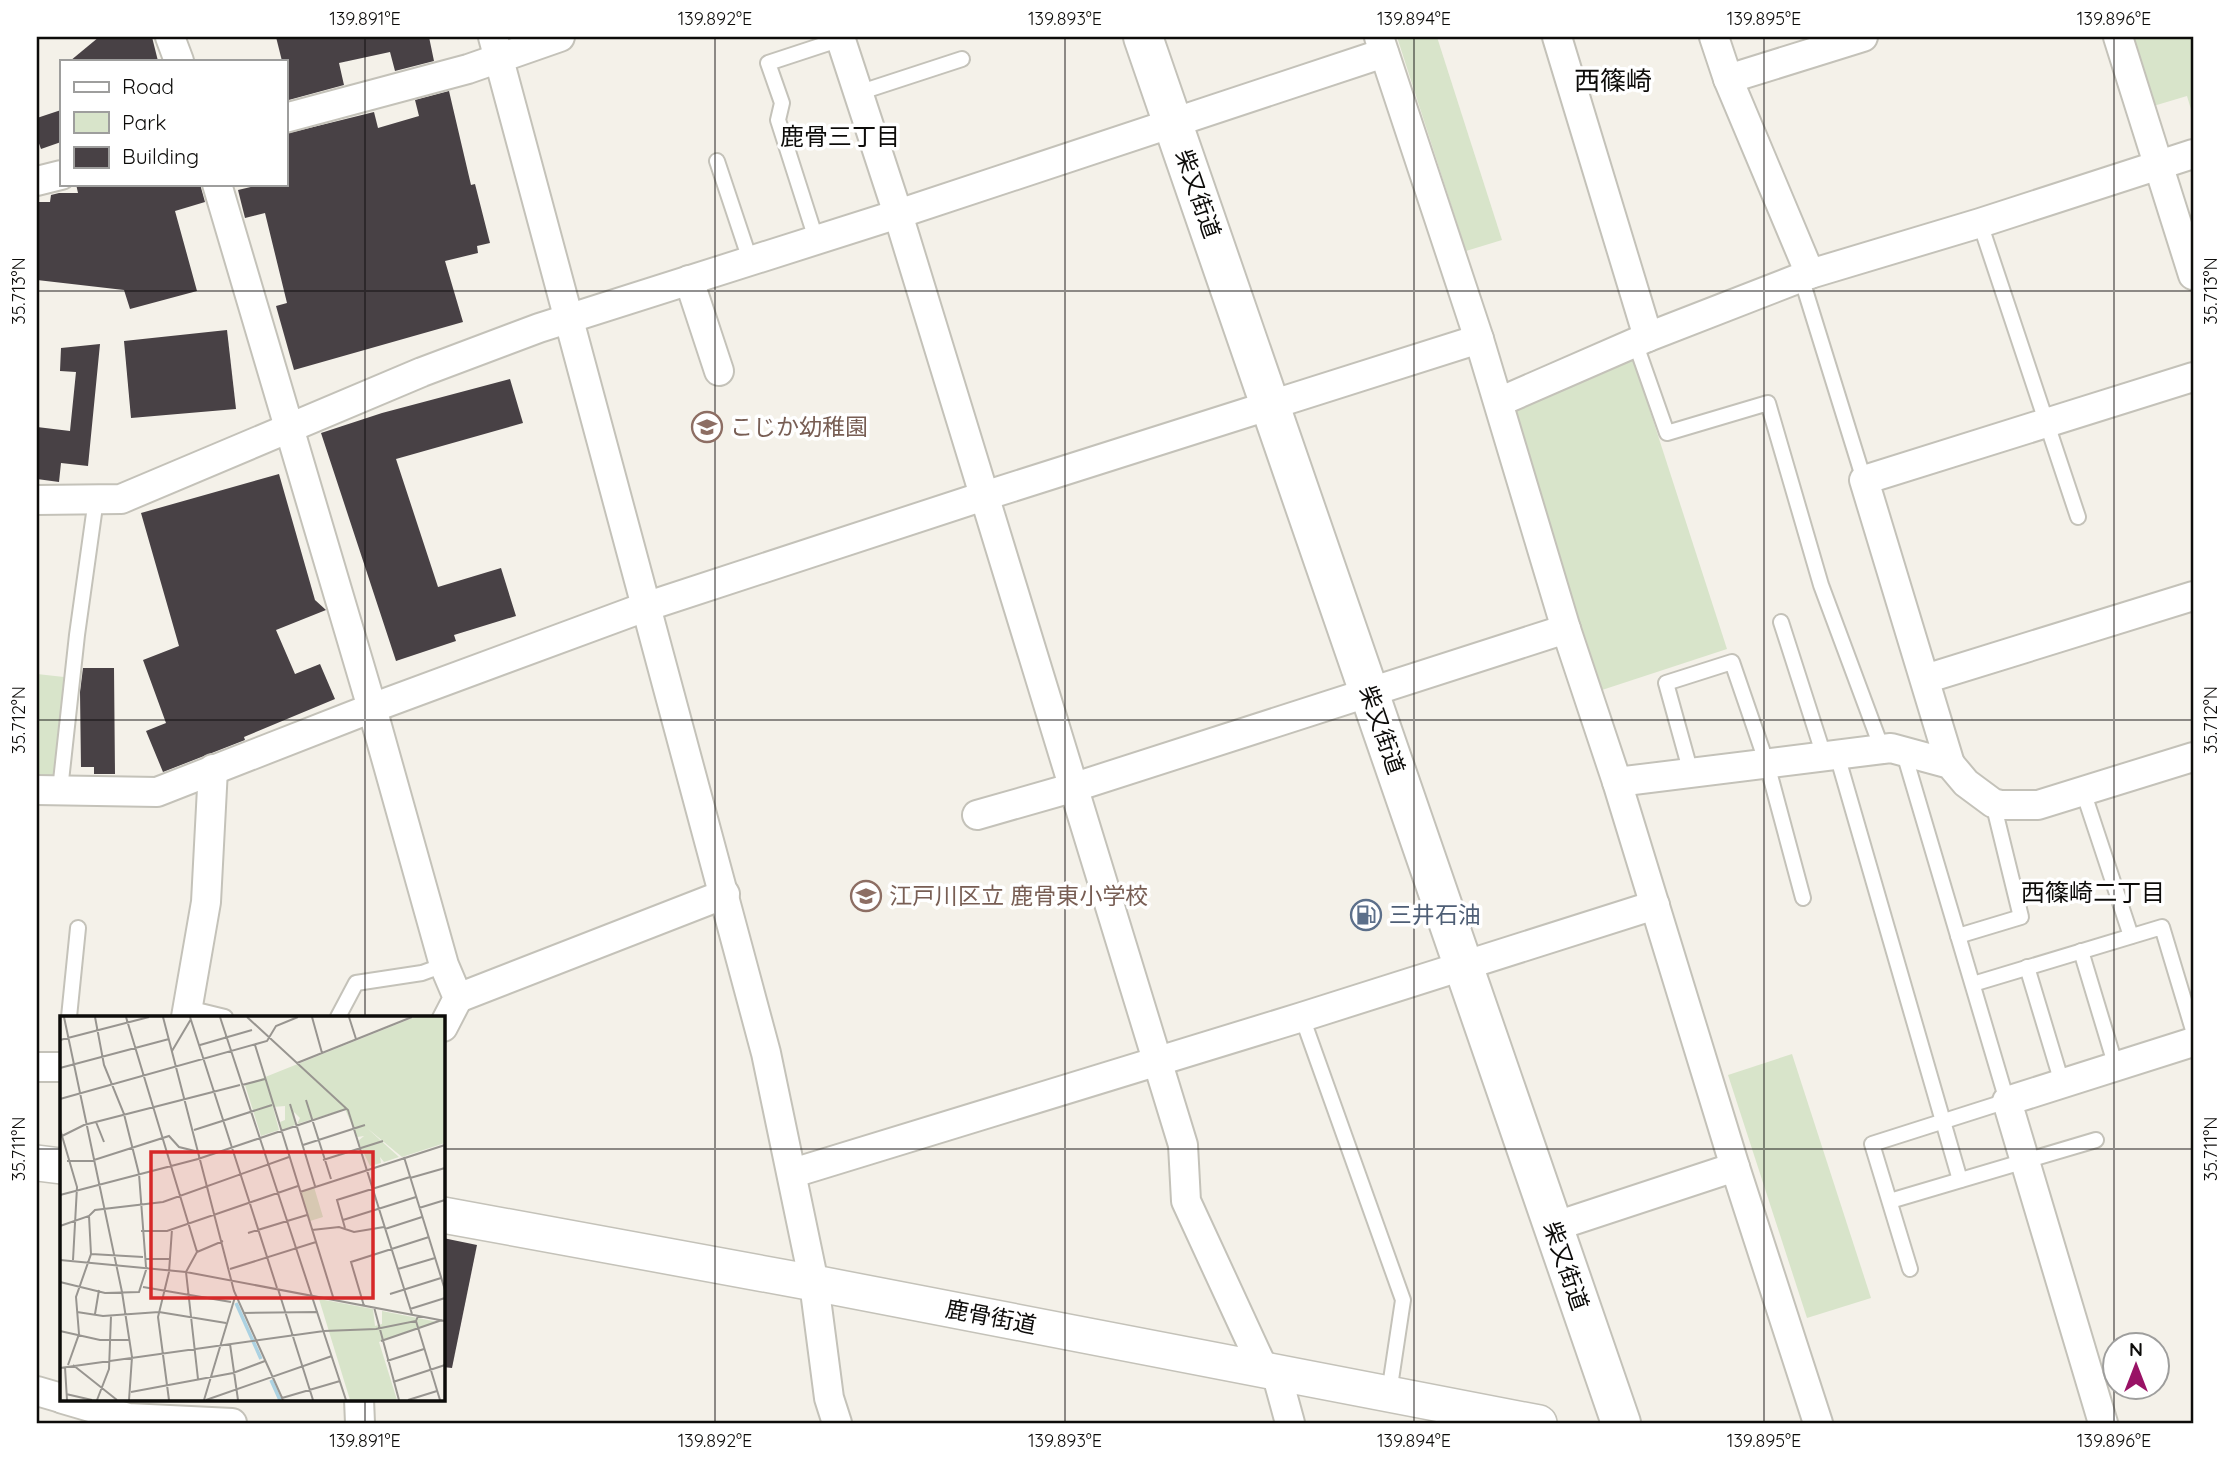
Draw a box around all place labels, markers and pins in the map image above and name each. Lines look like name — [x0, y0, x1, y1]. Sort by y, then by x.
school or university icon: こじか幼稚園 — [690, 410, 724, 444]
place label: こじか幼稚園 — [730, 412, 868, 441]
school or university icon: 江戸川区立 鹿骨東小学校 — [849, 879, 883, 913]
place label: 江戸川区立 鹿骨東小学校 — [889, 881, 1148, 910]
fuel station icon: 三井石油 — [1349, 898, 1383, 932]
place label: 三井石油 — [1389, 900, 1481, 929]

